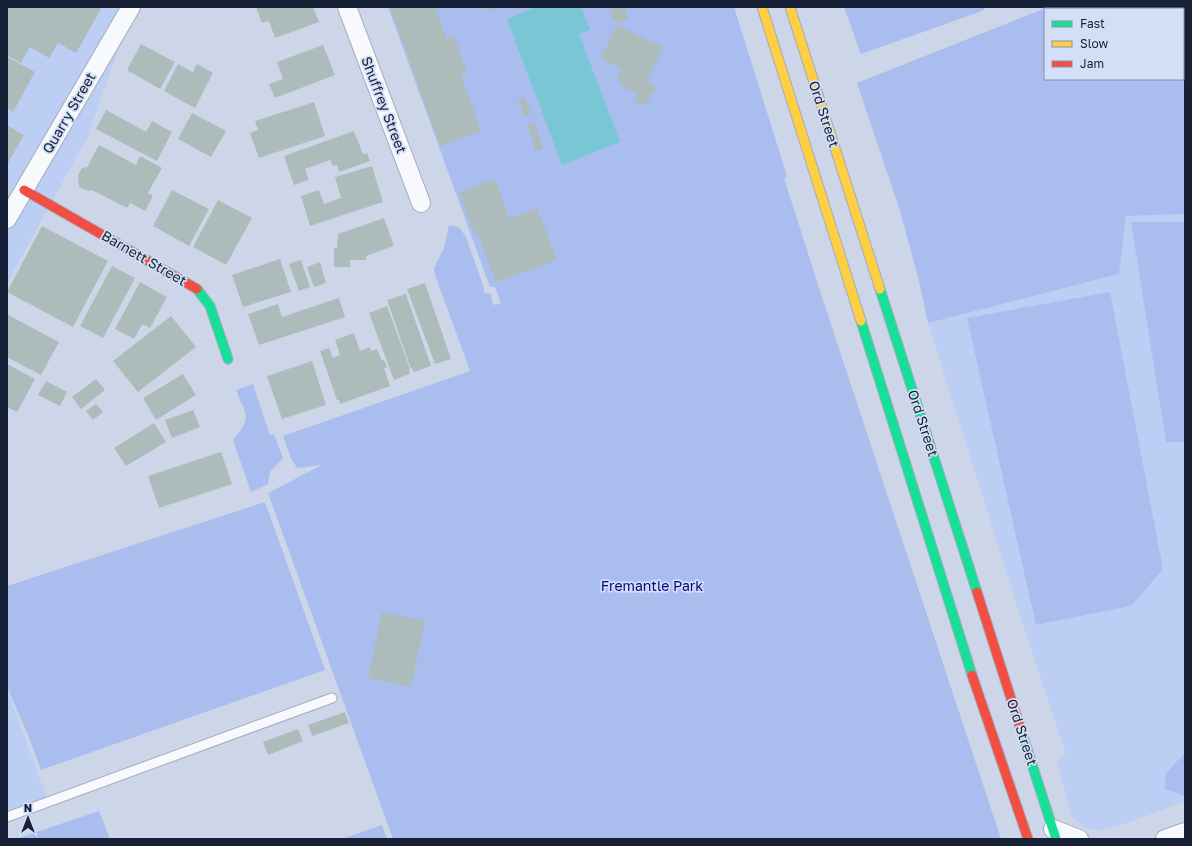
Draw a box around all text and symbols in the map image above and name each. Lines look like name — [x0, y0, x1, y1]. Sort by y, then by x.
legend — [1044, 8, 1184, 80]
text: Fast — [1080, 16, 1105, 31]
text: Slow — [1080, 36, 1108, 51]
street label: Shuffrey Street — [358, 54, 411, 156]
text: Jam — [1080, 56, 1104, 71]
street label: Quarry Street — [38, 69, 99, 156]
street label: Ord Street — [806, 78, 843, 149]
street label: Barnett Street — [99, 226, 190, 289]
street label: Ord Street — [905, 387, 942, 458]
park label: Fremantle Park — [601, 577, 703, 594]
street label: Ord Street — [1004, 696, 1041, 767]
north arrow — [8, 798, 48, 838]
text: N — [24, 801, 32, 814]

